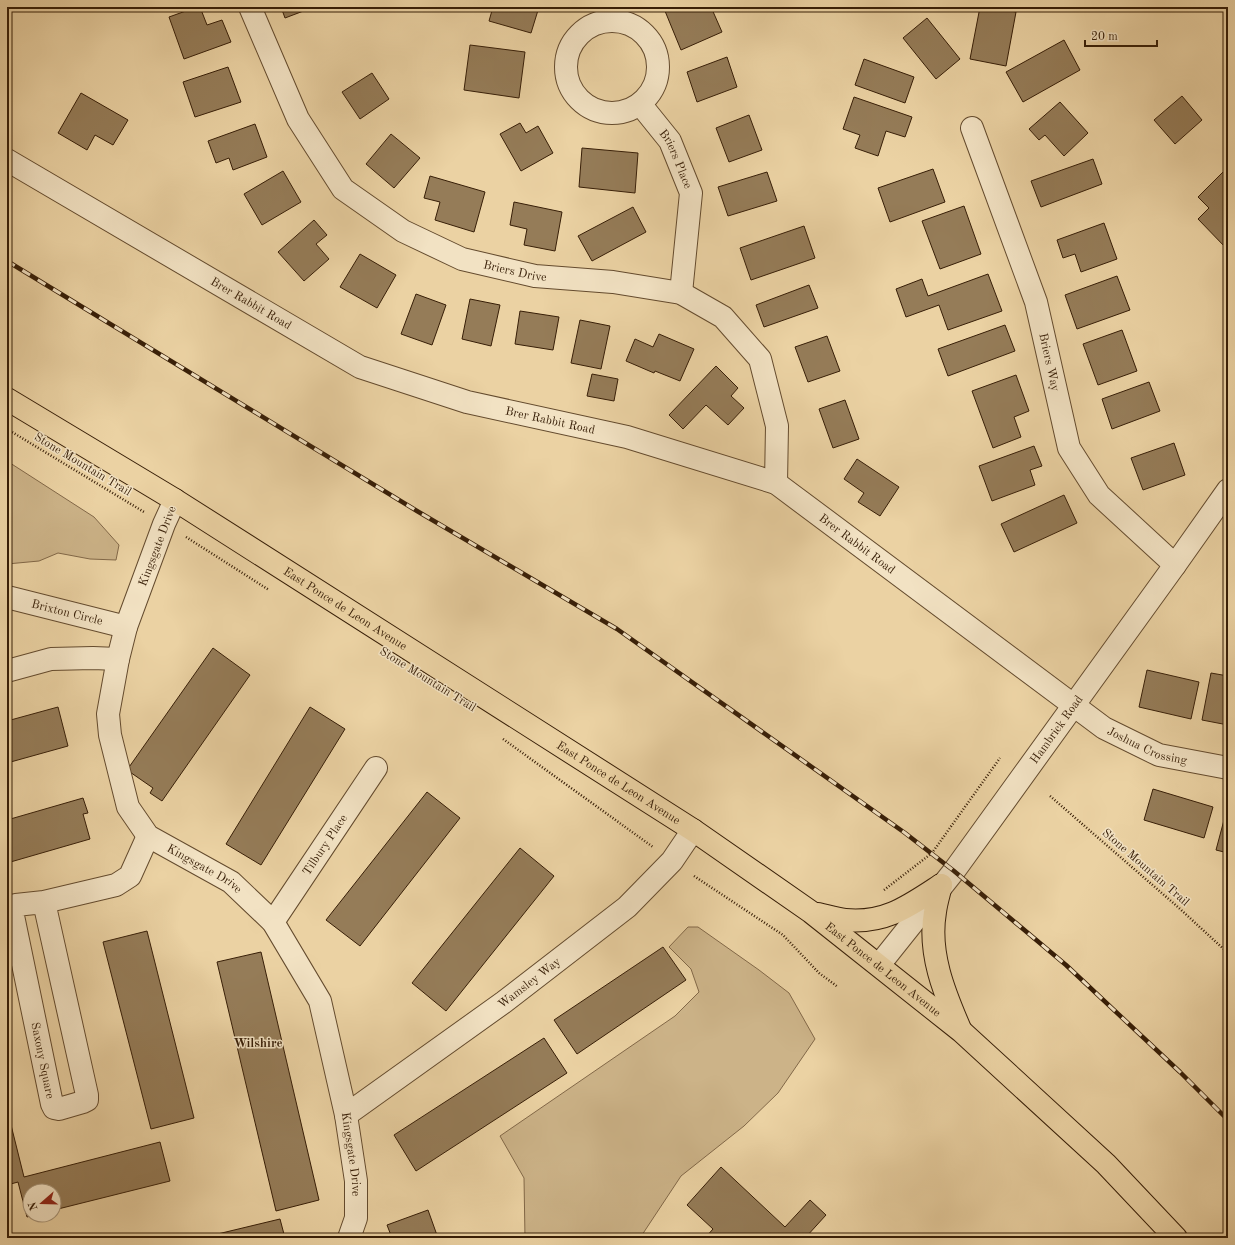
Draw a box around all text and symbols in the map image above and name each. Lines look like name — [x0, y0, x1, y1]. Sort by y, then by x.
scale bar — [1085, 22, 1157, 48]
text: 20 m — [1091, 31, 1118, 43]
street label: Briers Place — [656, 128, 694, 191]
street label: Briers Drive — [482, 259, 547, 284]
street label: Brer Rabbit Road — [208, 276, 293, 332]
street label: Briers Way — [1036, 332, 1061, 393]
street label: Brer Rabbit Road — [504, 406, 596, 437]
street label: Stone Mountain Trail — [32, 431, 133, 499]
street label: Kingsgate Drive — [137, 504, 179, 588]
street label: Brer Rabbit Road — [816, 512, 897, 577]
street label: East Ponce de Leon Avenue — [281, 566, 409, 653]
street label: Brixton Circle — [30, 598, 104, 628]
street label: Stone Mountain Trail — [377, 645, 478, 714]
street label: Hambrick Road — [1029, 694, 1086, 766]
street label: Joshua Crossing — [1105, 725, 1189, 767]
street label: East Ponce de Leon Avenue — [554, 740, 682, 827]
street label: Tilbury Place — [301, 812, 350, 878]
street label: Stone Mountain Trail — [1100, 827, 1191, 909]
street label: Kingsgate Drive — [165, 843, 244, 896]
street label: East Ponce de Leon Avenue — [822, 921, 943, 1020]
street label: Wamsley Way — [496, 955, 564, 1011]
street label: Saxony Square — [28, 1021, 56, 1100]
district label: Wilshire — [233, 1037, 283, 1050]
street label: Kingsgate Drive — [339, 1111, 361, 1197]
north arrow — [22, 1183, 62, 1223]
text: N — [27, 1200, 41, 1212]

